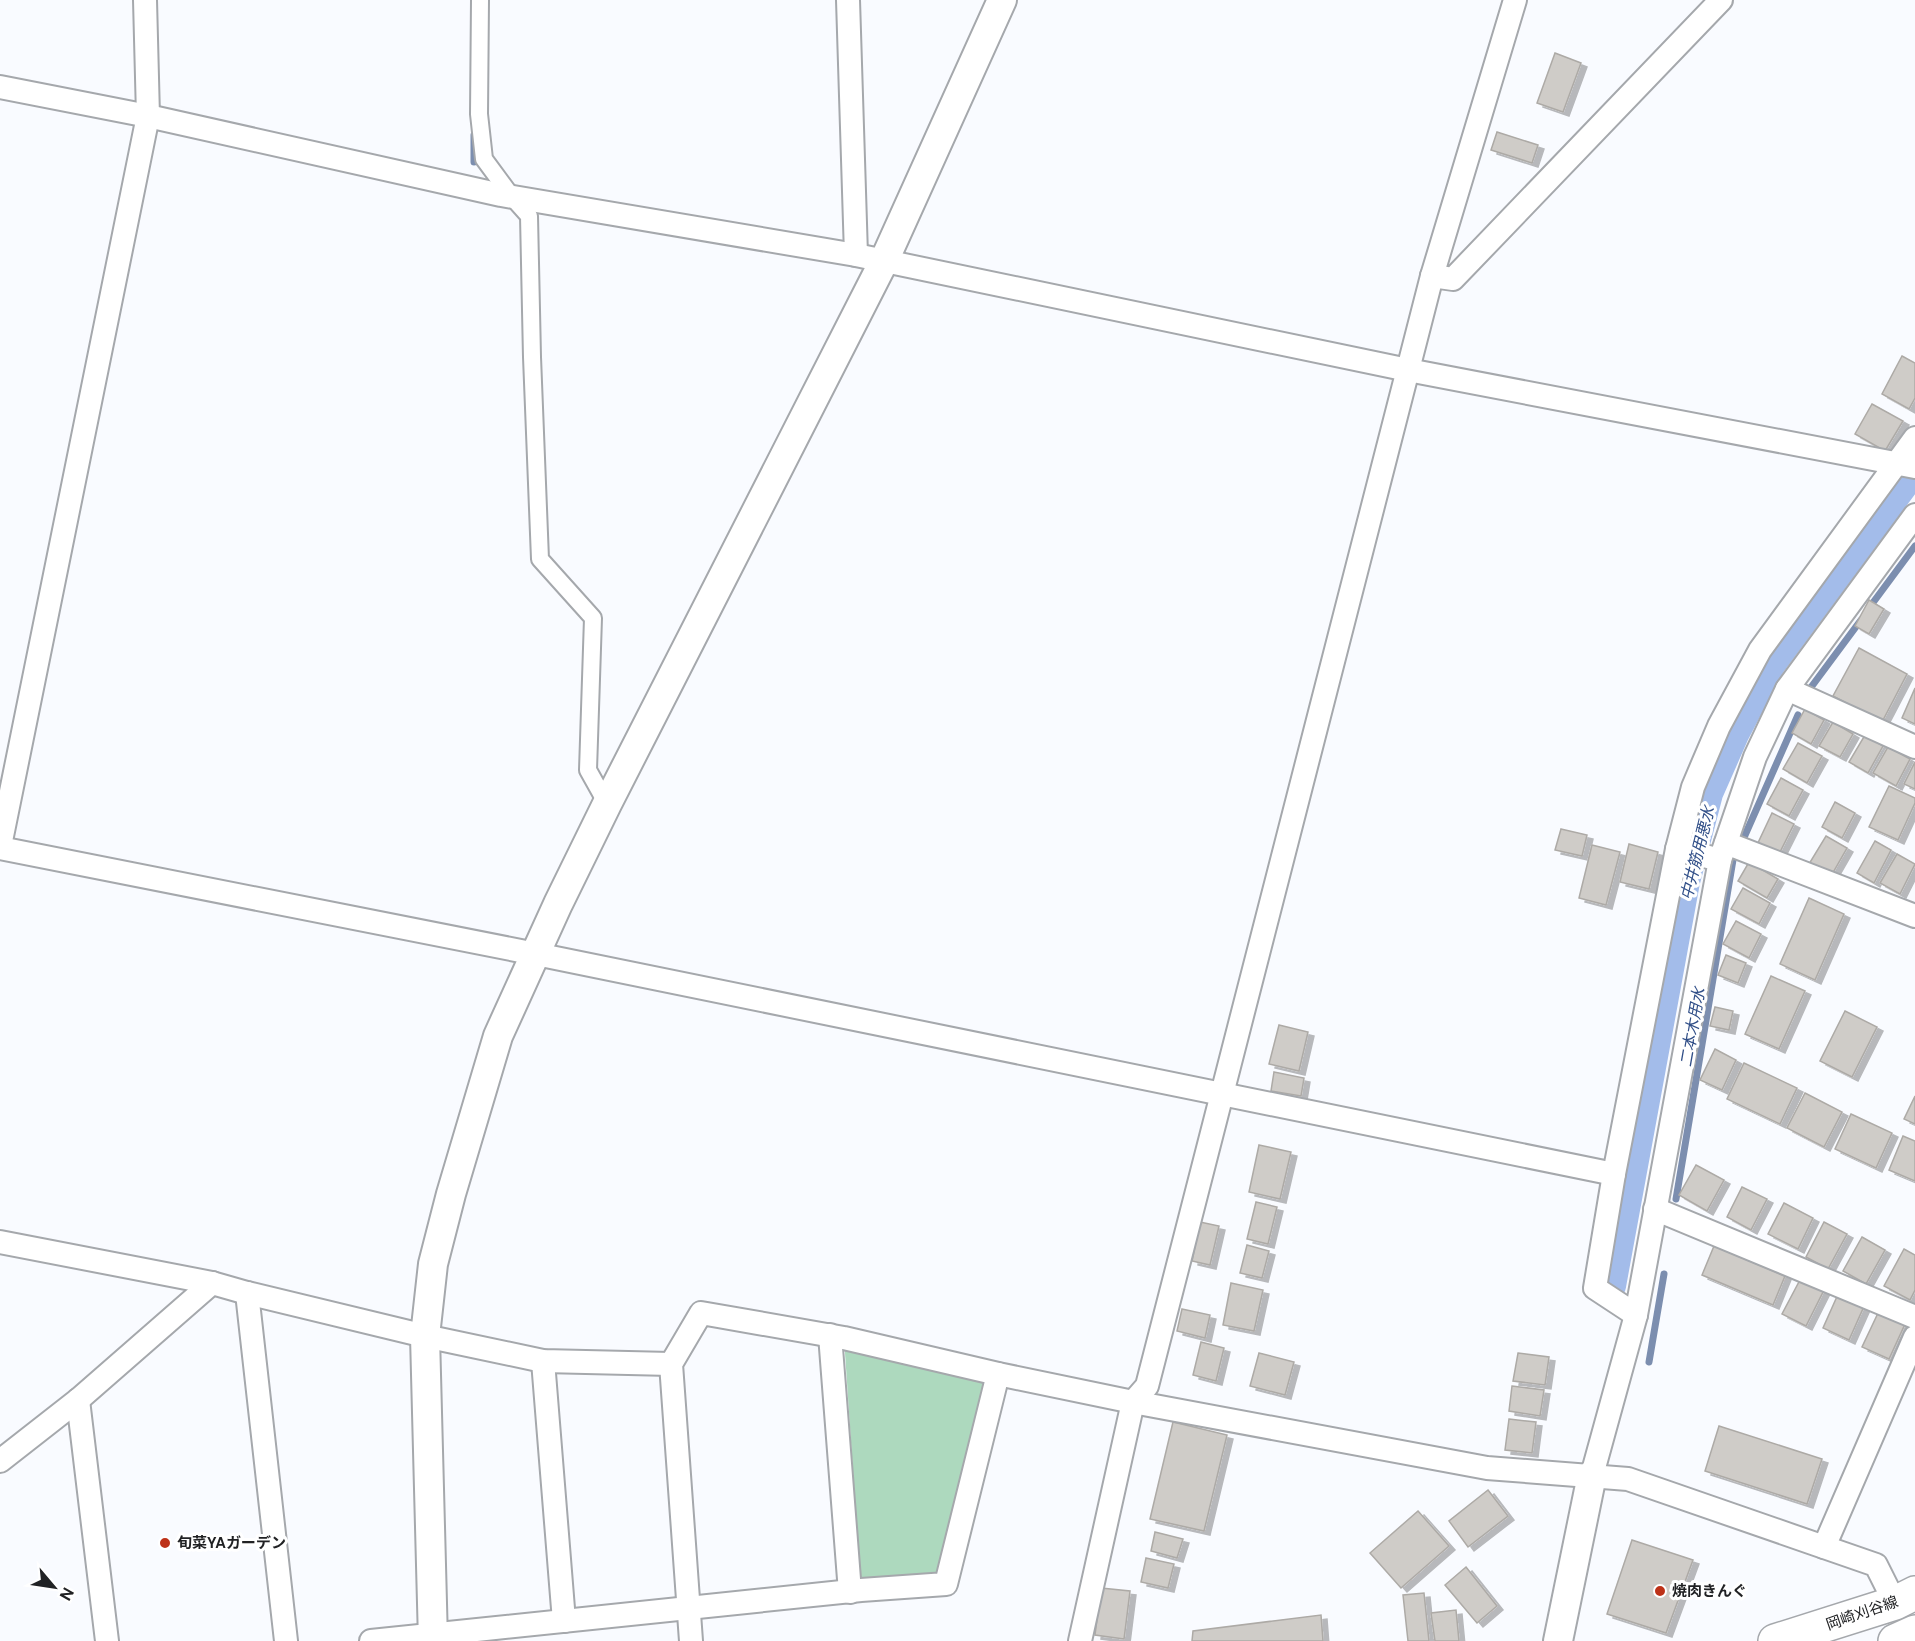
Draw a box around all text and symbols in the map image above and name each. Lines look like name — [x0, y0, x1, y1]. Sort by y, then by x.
water label: 中井筋用悪水 — [1676, 802, 1720, 902]
water label: 二本木用水 — [1675, 984, 1710, 1068]
place label: 旬菜YAガーデン — [177, 1533, 286, 1553]
marker: 旬菜YAガーデン — [158, 1536, 172, 1550]
north arrow — [24, 1557, 84, 1617]
place label: 焼肉きんぐ — [1672, 1581, 1747, 1601]
text: N — [55, 1584, 79, 1604]
marker: 焼肉きんぐ — [1653, 1584, 1667, 1598]
street label: 岡崎刈谷線 — [1823, 1591, 1901, 1635]

